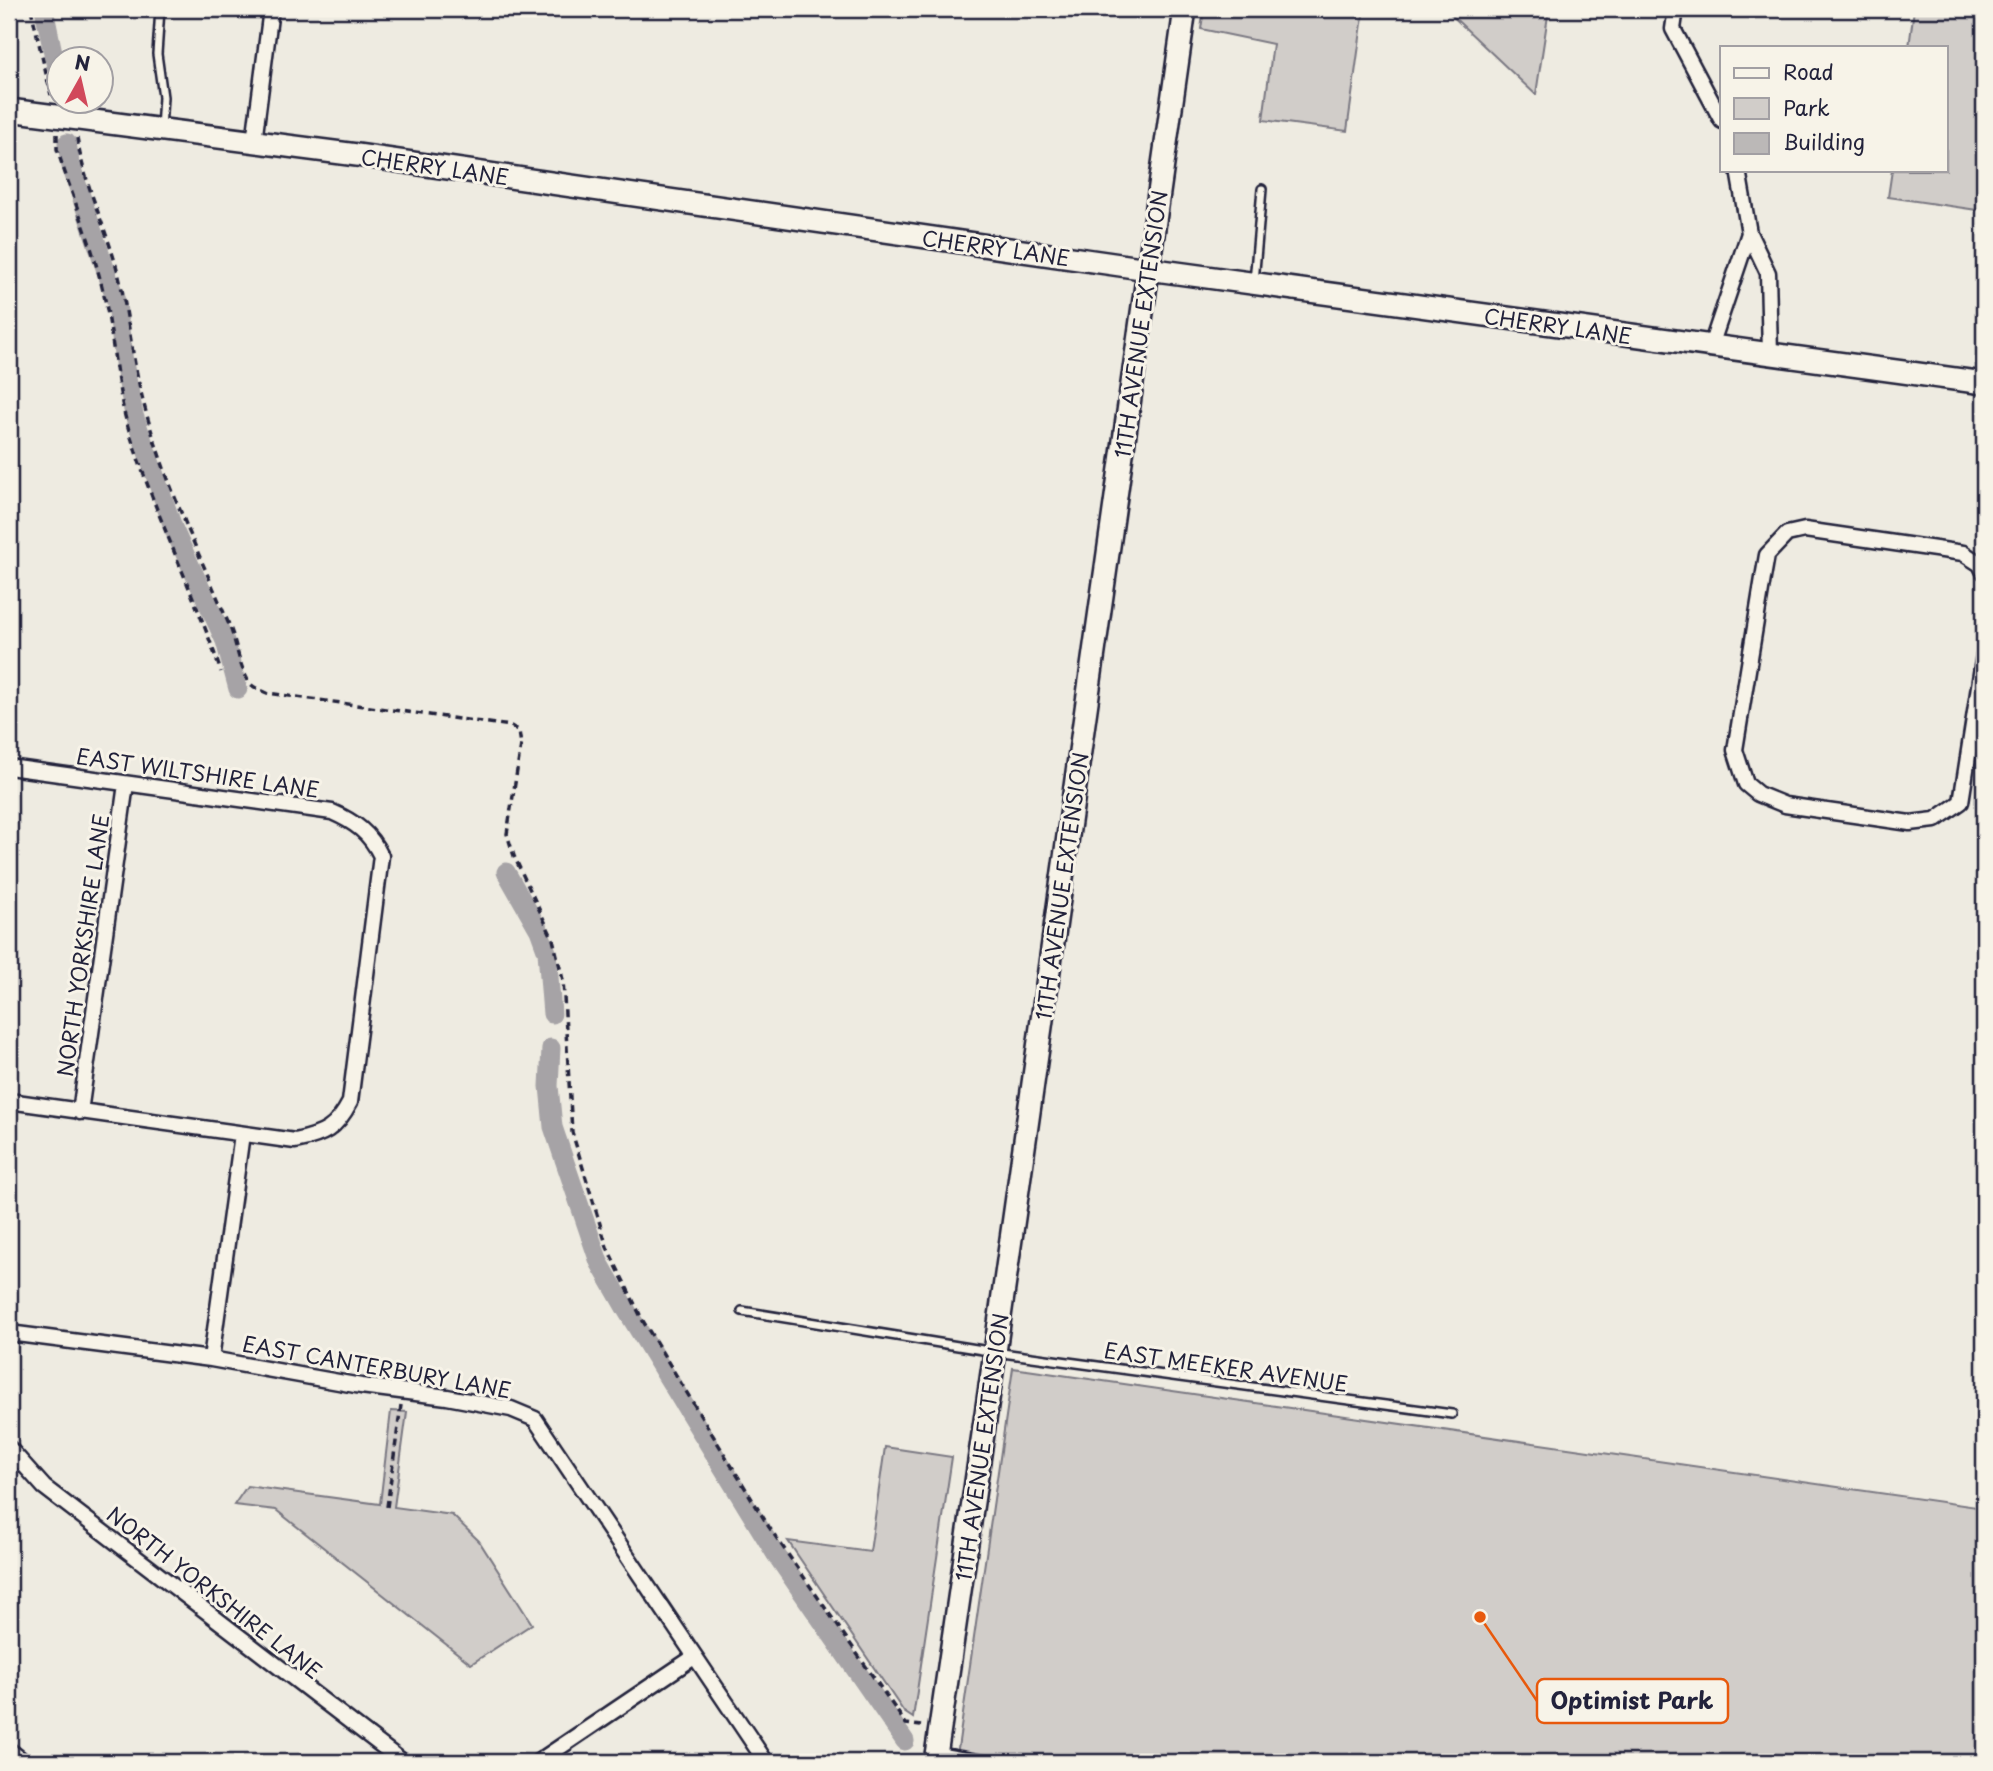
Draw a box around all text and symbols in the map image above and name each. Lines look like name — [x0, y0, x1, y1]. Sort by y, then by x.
north arrow — [46, 46, 116, 116]
legend — [1720, 46, 1948, 172]
text: N — [73, 47, 92, 77]
text: Road — [1783, 55, 1834, 87]
text: Park — [1783, 91, 1830, 123]
text: Building — [1783, 125, 1865, 157]
street label: CHERRY LANE — [359, 140, 511, 192]
street label: 11TH AVENUE EXTENSION — [1105, 188, 1175, 460]
street label: CHERRY LANE — [920, 221, 1072, 273]
street label: CHERRY LANE — [1482, 299, 1634, 351]
street label: EAST WILTSHIRE LANE — [74, 739, 322, 805]
street label: 11TH AVENUE EXTENSION — [1026, 750, 1096, 1022]
street label: NORTH YORKSHIRE LANE — [48, 812, 116, 1078]
street label: 11TH AVENUE EXTENSION — [946, 1311, 1016, 1583]
street label: EAST CANTERBURY LANE — [240, 1327, 514, 1405]
street label: EAST MEEKER AVENUE — [1102, 1333, 1350, 1399]
street label: NORTH YORKSHIRE LANE — [101, 1498, 329, 1686]
callout: Optimist Park — [1537, 1679, 1728, 1723]
text: Optimist Park — [1551, 1682, 1714, 1717]

